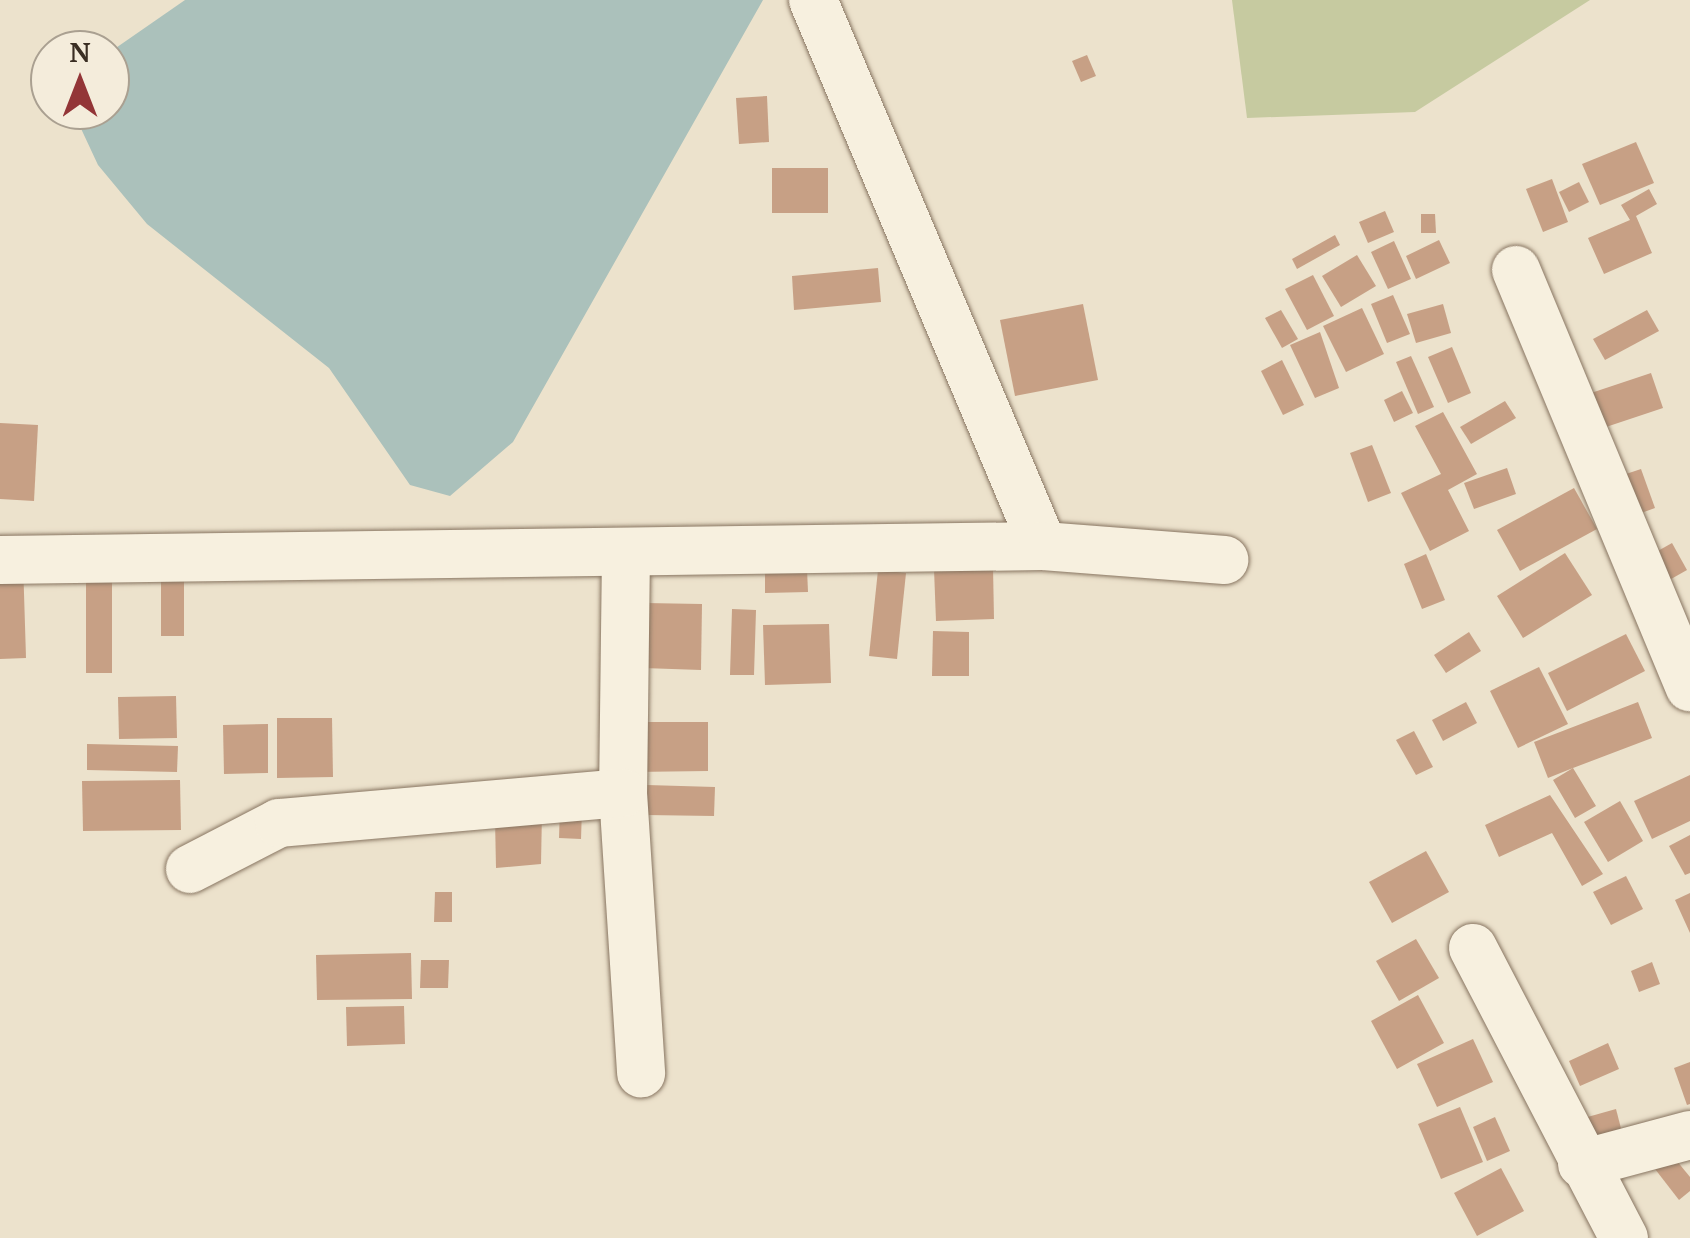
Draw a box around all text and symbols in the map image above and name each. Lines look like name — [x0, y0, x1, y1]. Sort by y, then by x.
north arrow — [30, 30, 130, 130]
text: N — [69, 33, 91, 70]

